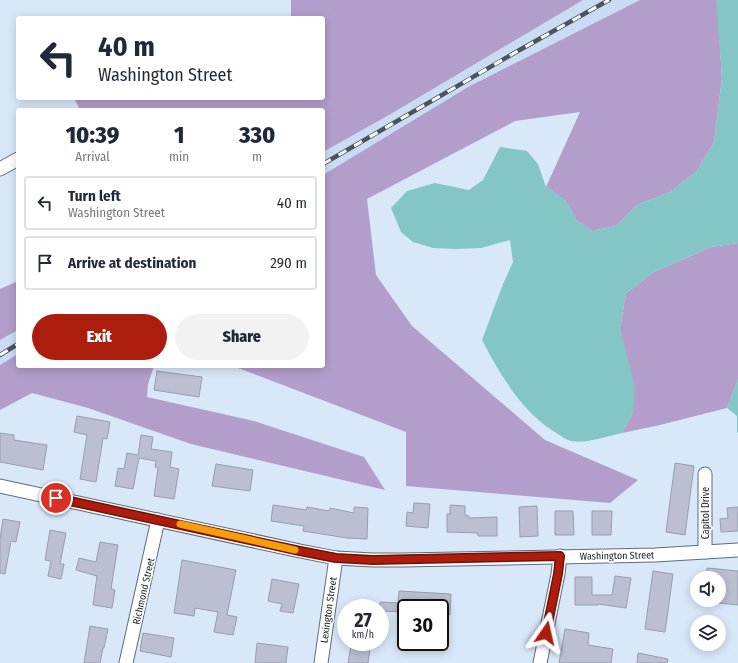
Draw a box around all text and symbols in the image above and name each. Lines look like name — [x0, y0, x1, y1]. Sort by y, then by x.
text: 40 m — [98, 30, 155, 63]
icon: left — [32, 32, 84, 84]
text: Washington Street — [98, 64, 232, 86]
text: 10:39 — [66, 121, 119, 149]
text: 1 — [174, 121, 184, 149]
text: 330 — [239, 121, 275, 149]
text: Arrival — [75, 149, 110, 164]
text: min — [169, 149, 189, 164]
text: m — [252, 149, 262, 164]
text: Turn left — [68, 187, 121, 205]
icon: left — [34, 192, 56, 214]
text: 40 m — [277, 194, 307, 212]
text: Washington Street — [68, 205, 165, 220]
icon: arrive — [34, 252, 56, 274]
text: Arrive at destination — [68, 254, 196, 272]
text: 290 m — [270, 254, 307, 272]
button: Exit — [32, 314, 167, 360]
button: Share — [175, 314, 309, 360]
pin — [39, 481, 73, 515]
icon: arrive — [45, 487, 67, 509]
street label: Capitol Drive — [700, 487, 712, 539]
street label: Washington Street — [580, 549, 655, 563]
street label: Richmond Street — [130, 556, 158, 626]
map controls — [690, 571, 726, 651]
button: sound — [690, 571, 726, 607]
street label: Lexington Street — [318, 576, 340, 644]
speed limit sign: 30 — [397, 599, 449, 651]
text: 27 — [354, 608, 372, 632]
position arrow — [525, 612, 567, 654]
button: layers — [690, 615, 726, 651]
text: km/h — [352, 629, 374, 641]

